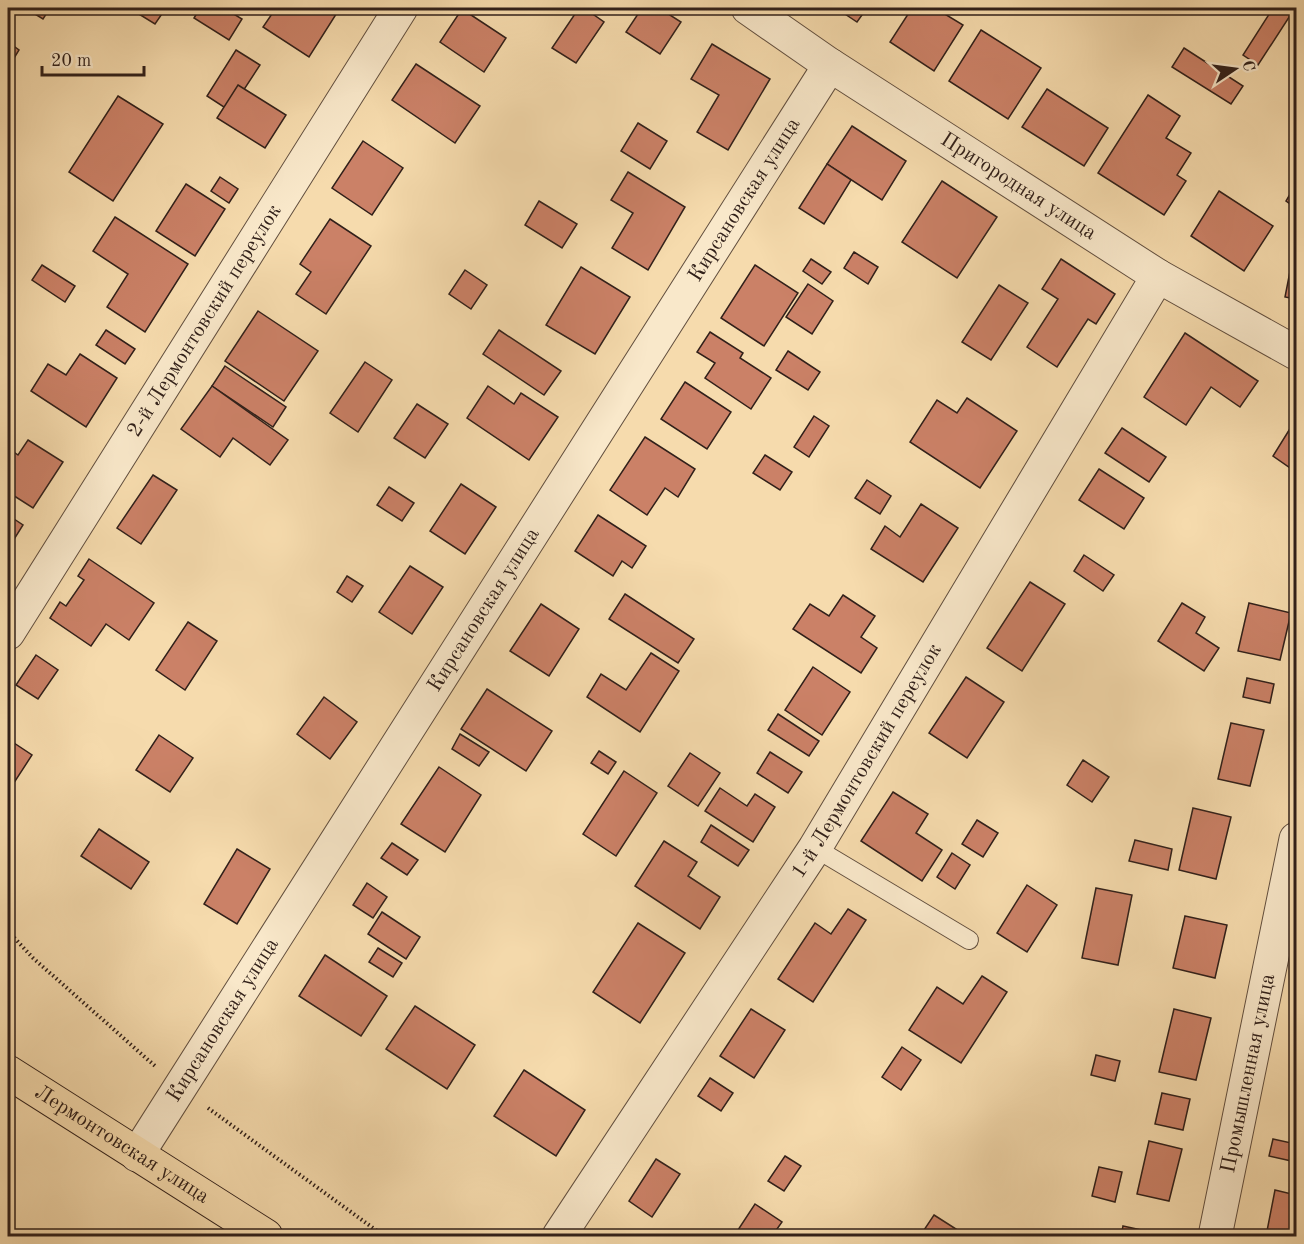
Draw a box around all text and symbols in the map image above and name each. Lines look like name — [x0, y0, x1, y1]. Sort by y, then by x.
scale bar — [42, 39, 144, 77]
north arrow — [1205, 39, 1265, 99]
text: 20 m — [51, 52, 91, 70]
text: С — [1239, 59, 1257, 73]
street label: Кирсановская улица — [685, 114, 804, 285]
street label: Пригородная улица — [937, 129, 1100, 244]
street label: 2-й Лермонтовский переулок — [124, 200, 285, 441]
street label: Кирсановская улица — [424, 524, 543, 696]
street label: 1-й Лермонтовский переулок — [788, 640, 946, 882]
street label: Кирсановская улица — [163, 934, 283, 1106]
street label: Промышленная улица — [1218, 972, 1279, 1175]
street label: Лермонтовская улица — [31, 1081, 213, 1207]

